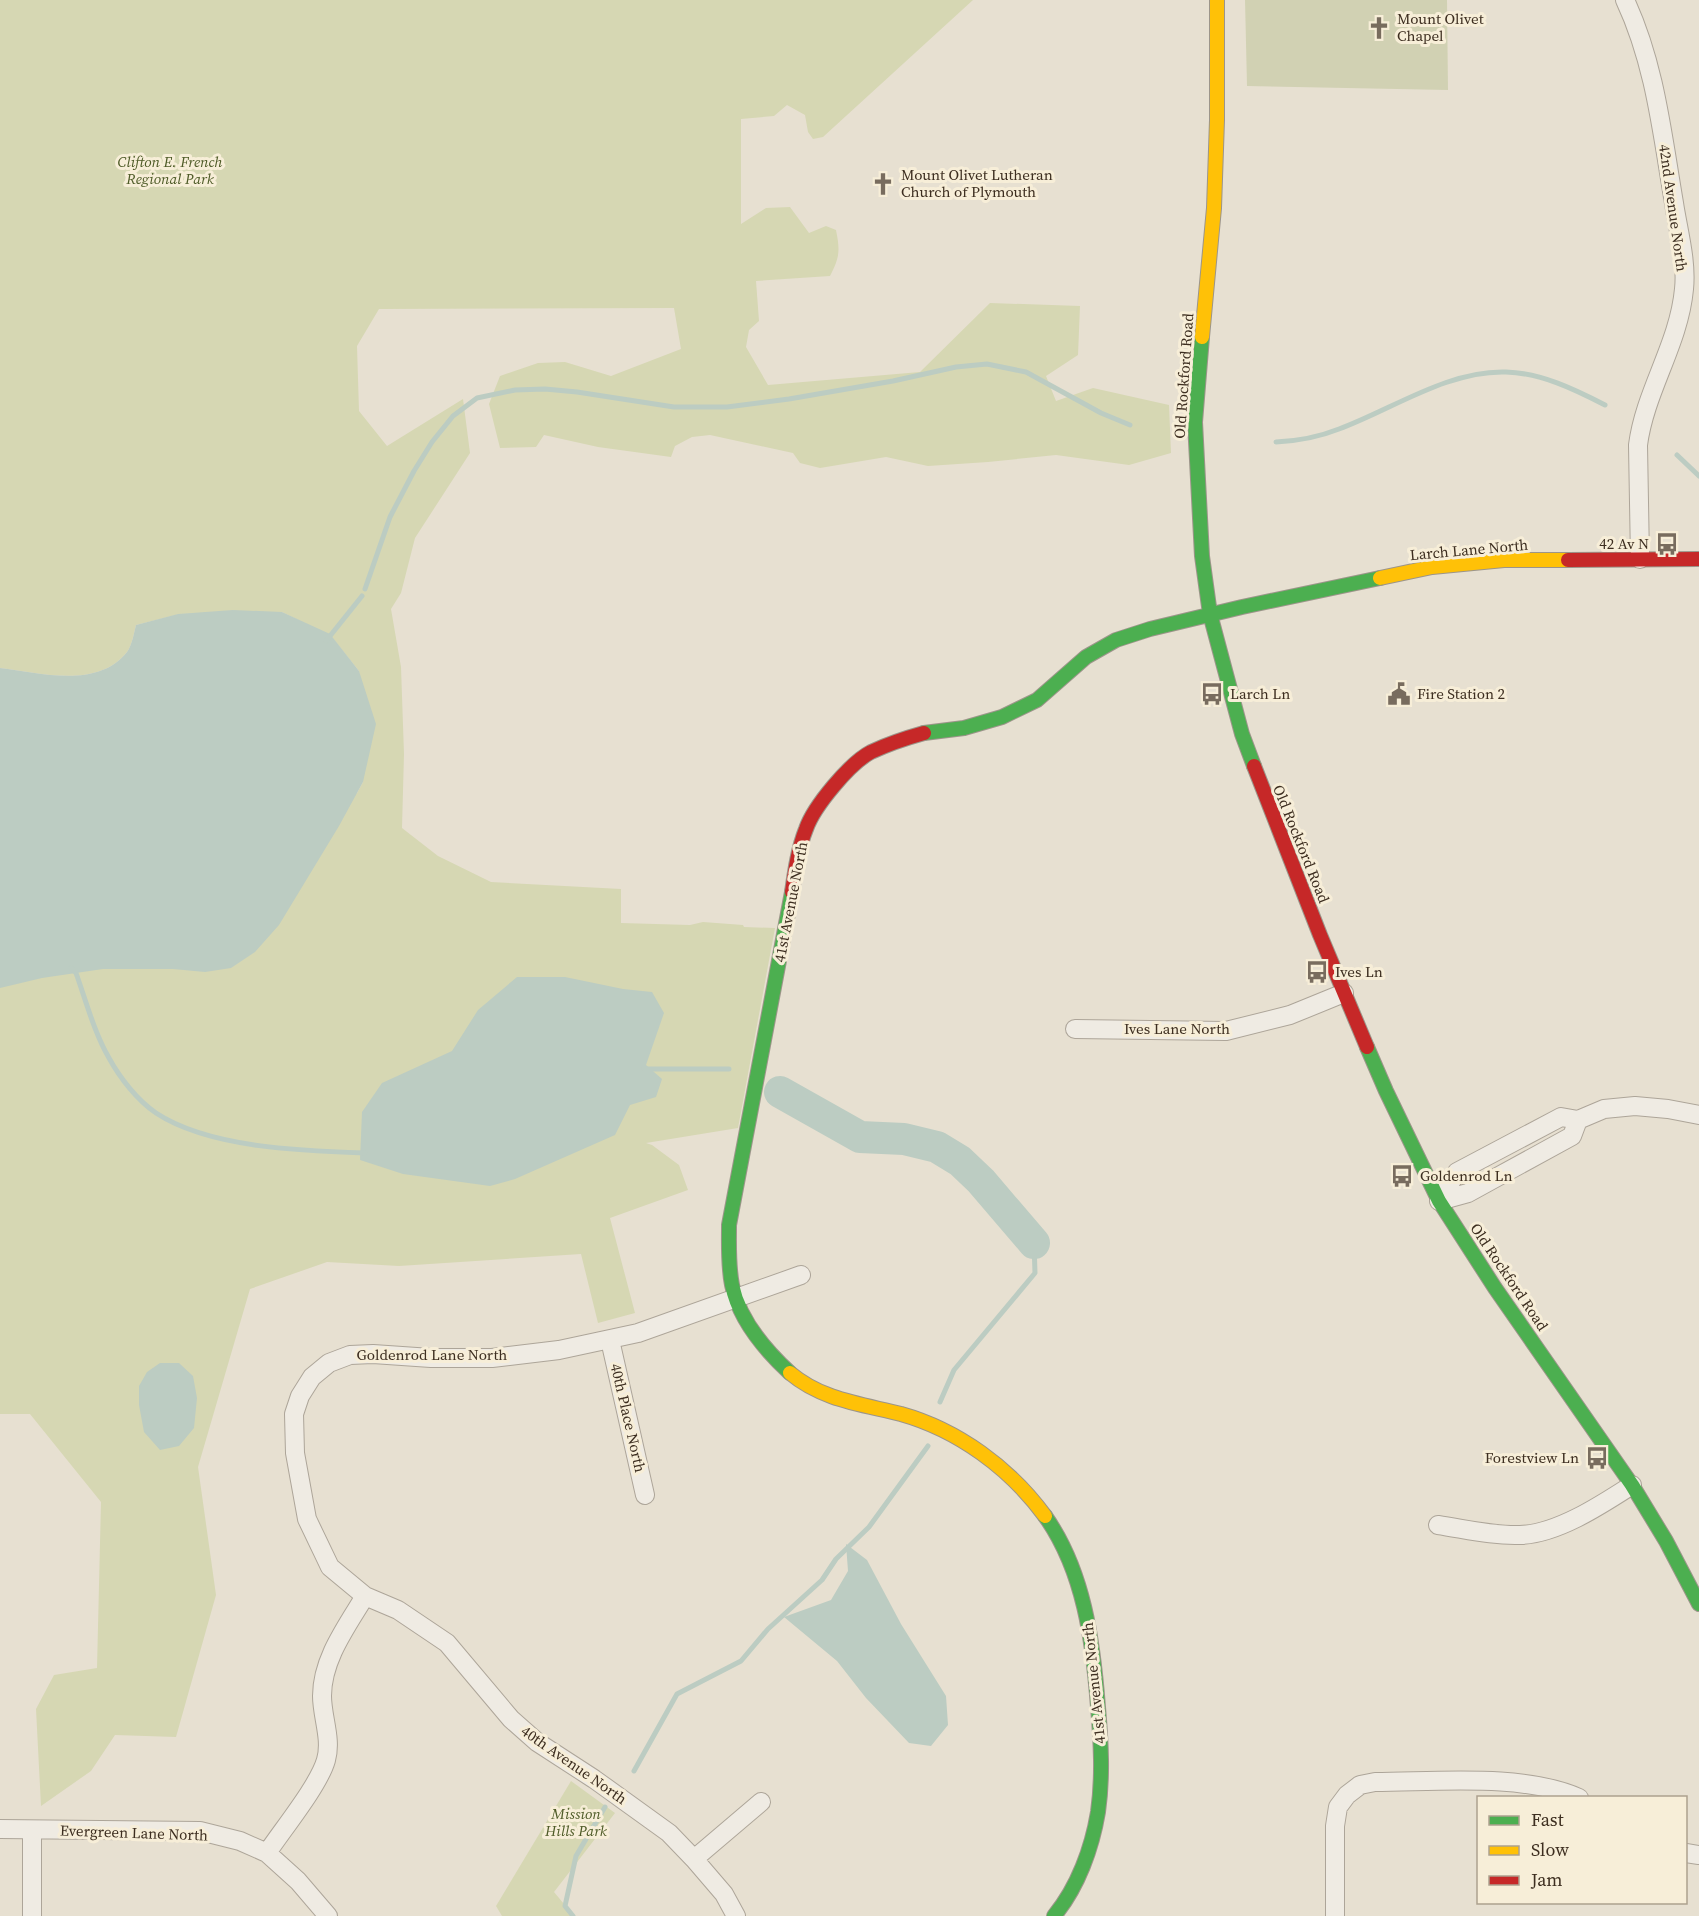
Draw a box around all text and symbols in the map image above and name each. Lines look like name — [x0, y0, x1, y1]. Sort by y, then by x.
place label: Mount Olivet Chapel — [1397, 8, 1484, 46]
church icon: Mount Olivet Chapel — [1366, 15, 1392, 41]
street label: 42nd Avenue North — [1654, 143, 1693, 273]
park label: Clifton E. French Regional Park — [118, 151, 222, 189]
place label: Mount Olivet Lutheran Church of Plymouth — [901, 164, 1053, 202]
church icon: Mount Olivet Lutheran Church of Plymouth — [870, 171, 896, 197]
street label: Old Rockford Road — [1169, 312, 1198, 439]
bus stop icon: 42 Av N — [1654, 531, 1680, 557]
place label: 42 Av N — [1599, 533, 1649, 554]
street label: Larch Lane North — [1409, 534, 1529, 565]
bus stop icon: Larch Ln — [1199, 681, 1225, 707]
public building icon: Fire Station 2 — [1386, 681, 1412, 707]
place label: Larch Ln — [1230, 683, 1290, 704]
place label: Fire Station 2 — [1417, 683, 1505, 704]
street label: Old Rockford Road — [1268, 782, 1335, 907]
street label: 41st Avenue North — [769, 840, 812, 964]
bus stop icon: Ives Ln — [1304, 959, 1330, 985]
place label: Ives Ln — [1335, 961, 1383, 982]
street label: Ives Lane North — [1124, 1018, 1230, 1039]
bus stop icon: Goldenrod Ln — [1389, 1163, 1415, 1189]
place label: Goldenrod Ln — [1420, 1165, 1513, 1186]
street label: Old Rockford Road — [1466, 1219, 1554, 1335]
street label: Goldenrod Lane North — [357, 1344, 507, 1365]
street label: 40th Place North — [606, 1361, 651, 1474]
bus stop icon: Forestview Ln — [1584, 1445, 1610, 1471]
place label: Forestview Ln — [1485, 1447, 1579, 1468]
street label: 41st Avenue North — [1077, 1621, 1110, 1745]
street label: 40th Avenue North — [517, 1720, 631, 1809]
legend — [1477, 1796, 1687, 1904]
park label: Mission Hills Park — [544, 1803, 608, 1841]
text: Fast — [1531, 1807, 1564, 1832]
street label: Evergreen Lane North — [60, 1819, 208, 1846]
text: Slow — [1531, 1837, 1569, 1862]
text: Jam — [1530, 1867, 1563, 1892]

